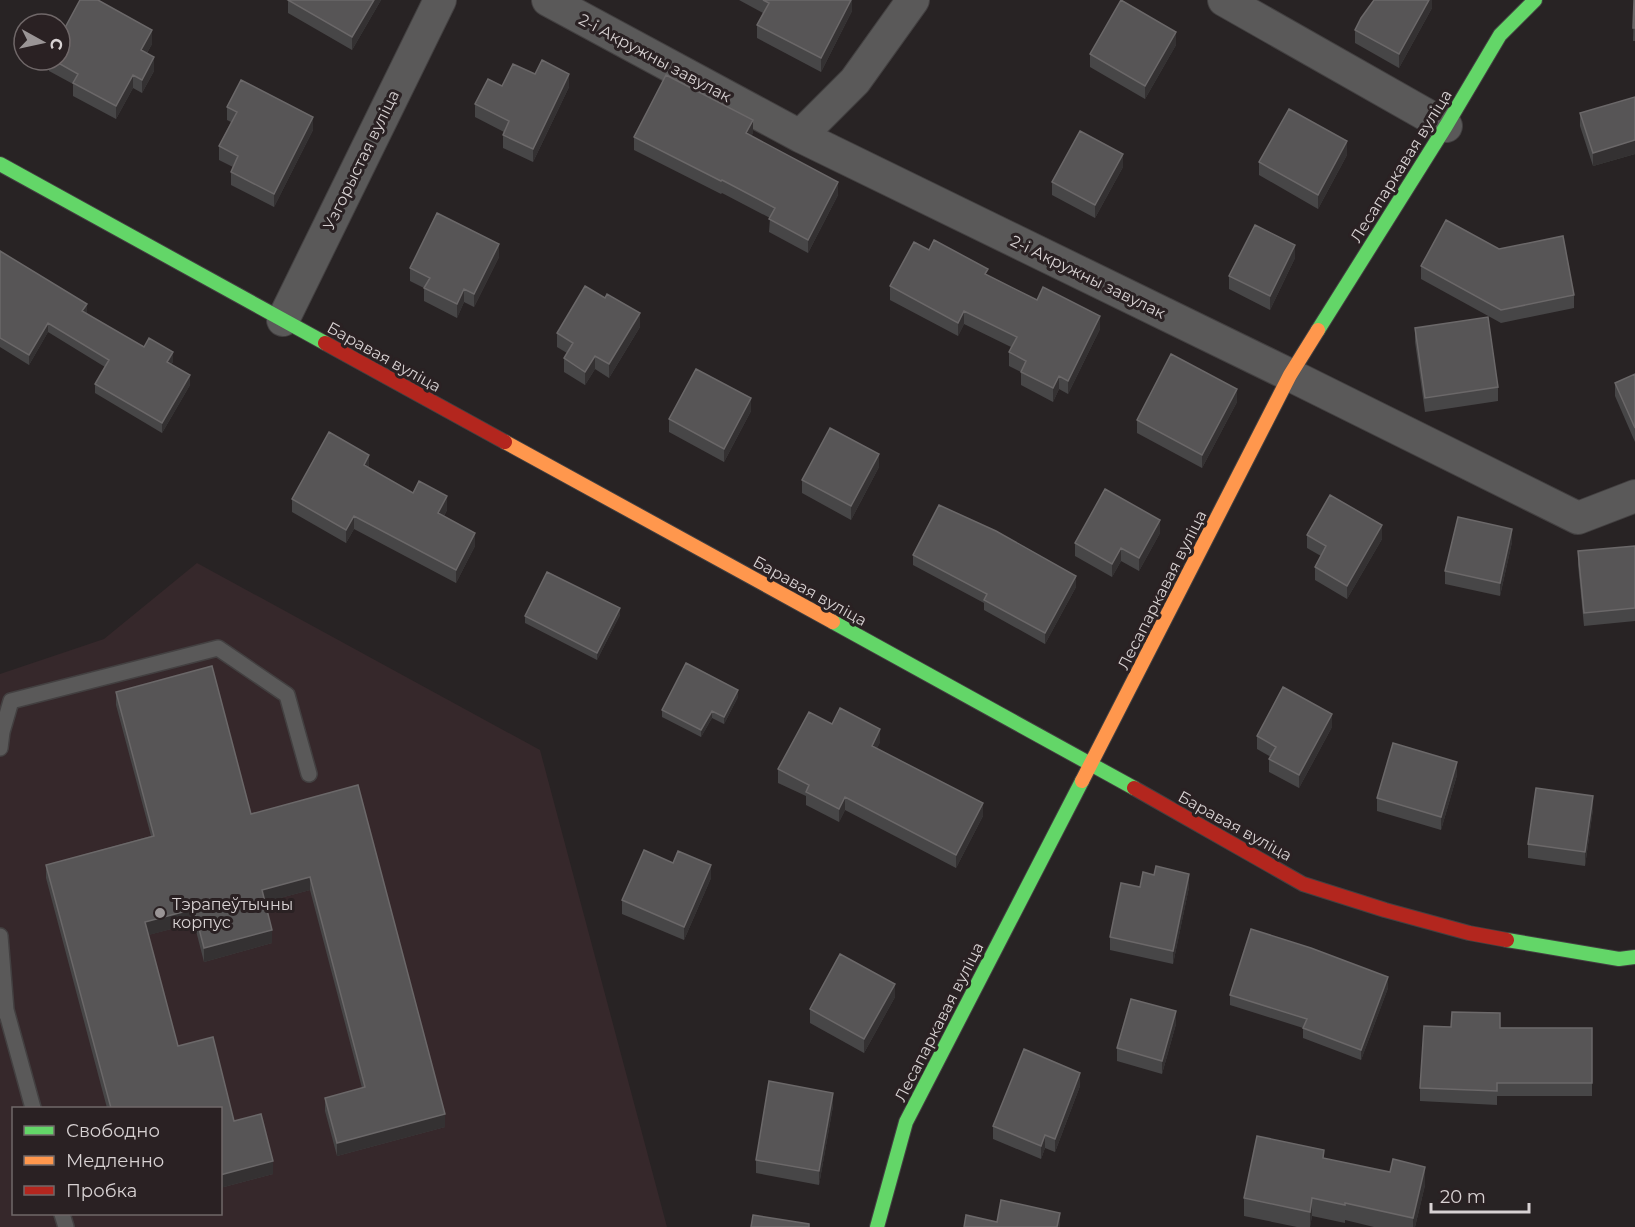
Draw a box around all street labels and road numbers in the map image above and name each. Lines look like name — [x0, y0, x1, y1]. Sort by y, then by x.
street label: 2-і Акружны завулак — [576, 10, 735, 107]
street label: Лесапаркавая вуліца — [1346, 86, 1456, 246]
street label: Узгорыстая вуліца — [319, 87, 403, 233]
street label: 2-і Акружны завулак — [1008, 231, 1169, 323]
street label: Баравая вуліца — [324, 318, 444, 396]
street label: Лесапаркавая вуліца — [1114, 507, 1210, 673]
street label: Баравая вуліца — [750, 552, 870, 630]
street label: Баравая вуліца — [1175, 787, 1295, 865]
street label: Лесапаркавая вуліца — [891, 939, 987, 1105]

